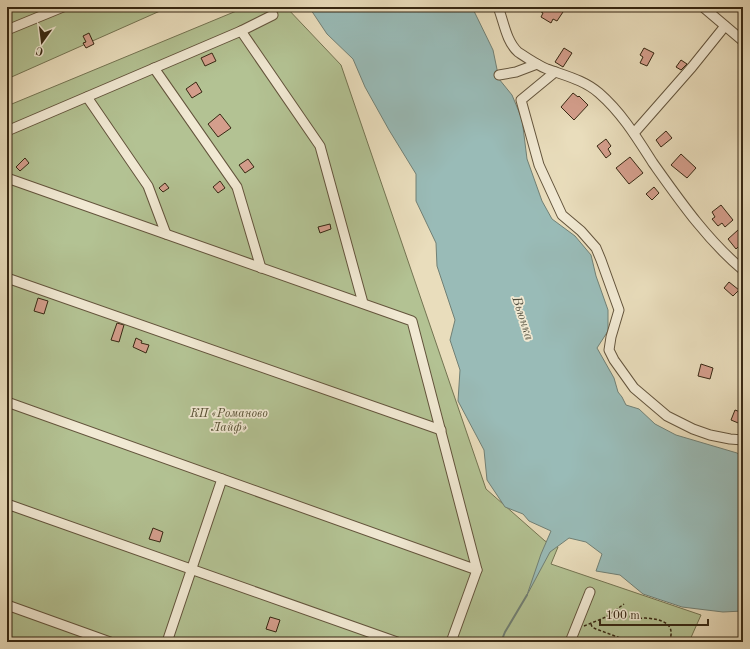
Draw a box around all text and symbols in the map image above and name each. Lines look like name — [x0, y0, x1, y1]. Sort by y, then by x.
north arrow — [22, 22, 62, 62]
text: С — [35, 44, 45, 56]
water label: Вьюнка — [509, 294, 536, 342]
park label: КП «Романово Лайф» — [189, 408, 268, 434]
scale bar — [600, 601, 708, 627]
text: 100 m — [606, 610, 640, 622]

